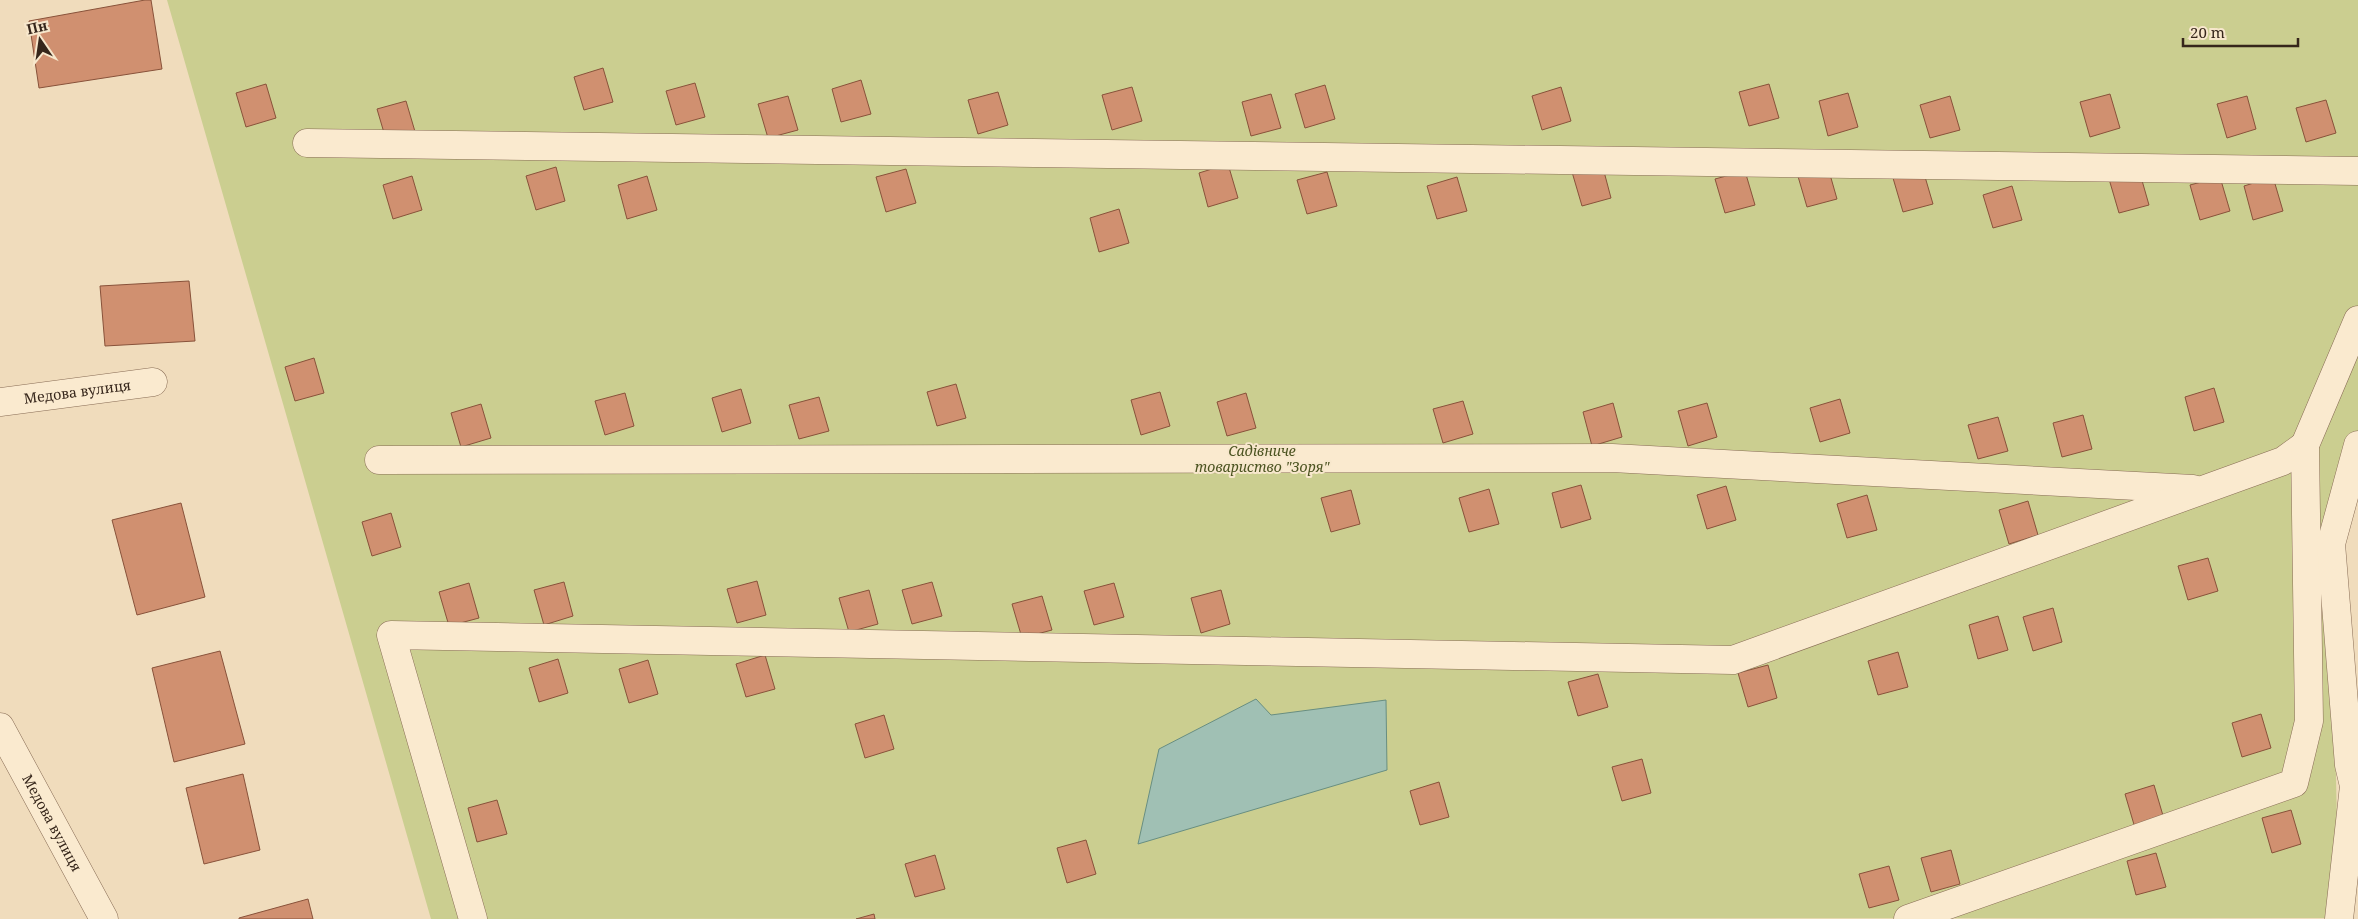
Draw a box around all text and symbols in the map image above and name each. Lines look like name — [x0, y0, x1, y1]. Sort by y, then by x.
north arrow — [15, 15, 65, 65]
text: Пн — [25, 15, 50, 38]
scale bar — [2183, 15, 2298, 47]
text: 20 m — [2190, 22, 2225, 42]
street label: Медова вулиця — [23, 375, 132, 408]
park label: Садівниче товариство "Зоря" — [1195, 441, 1330, 476]
street label: Медова вулиця — [18, 771, 86, 875]

